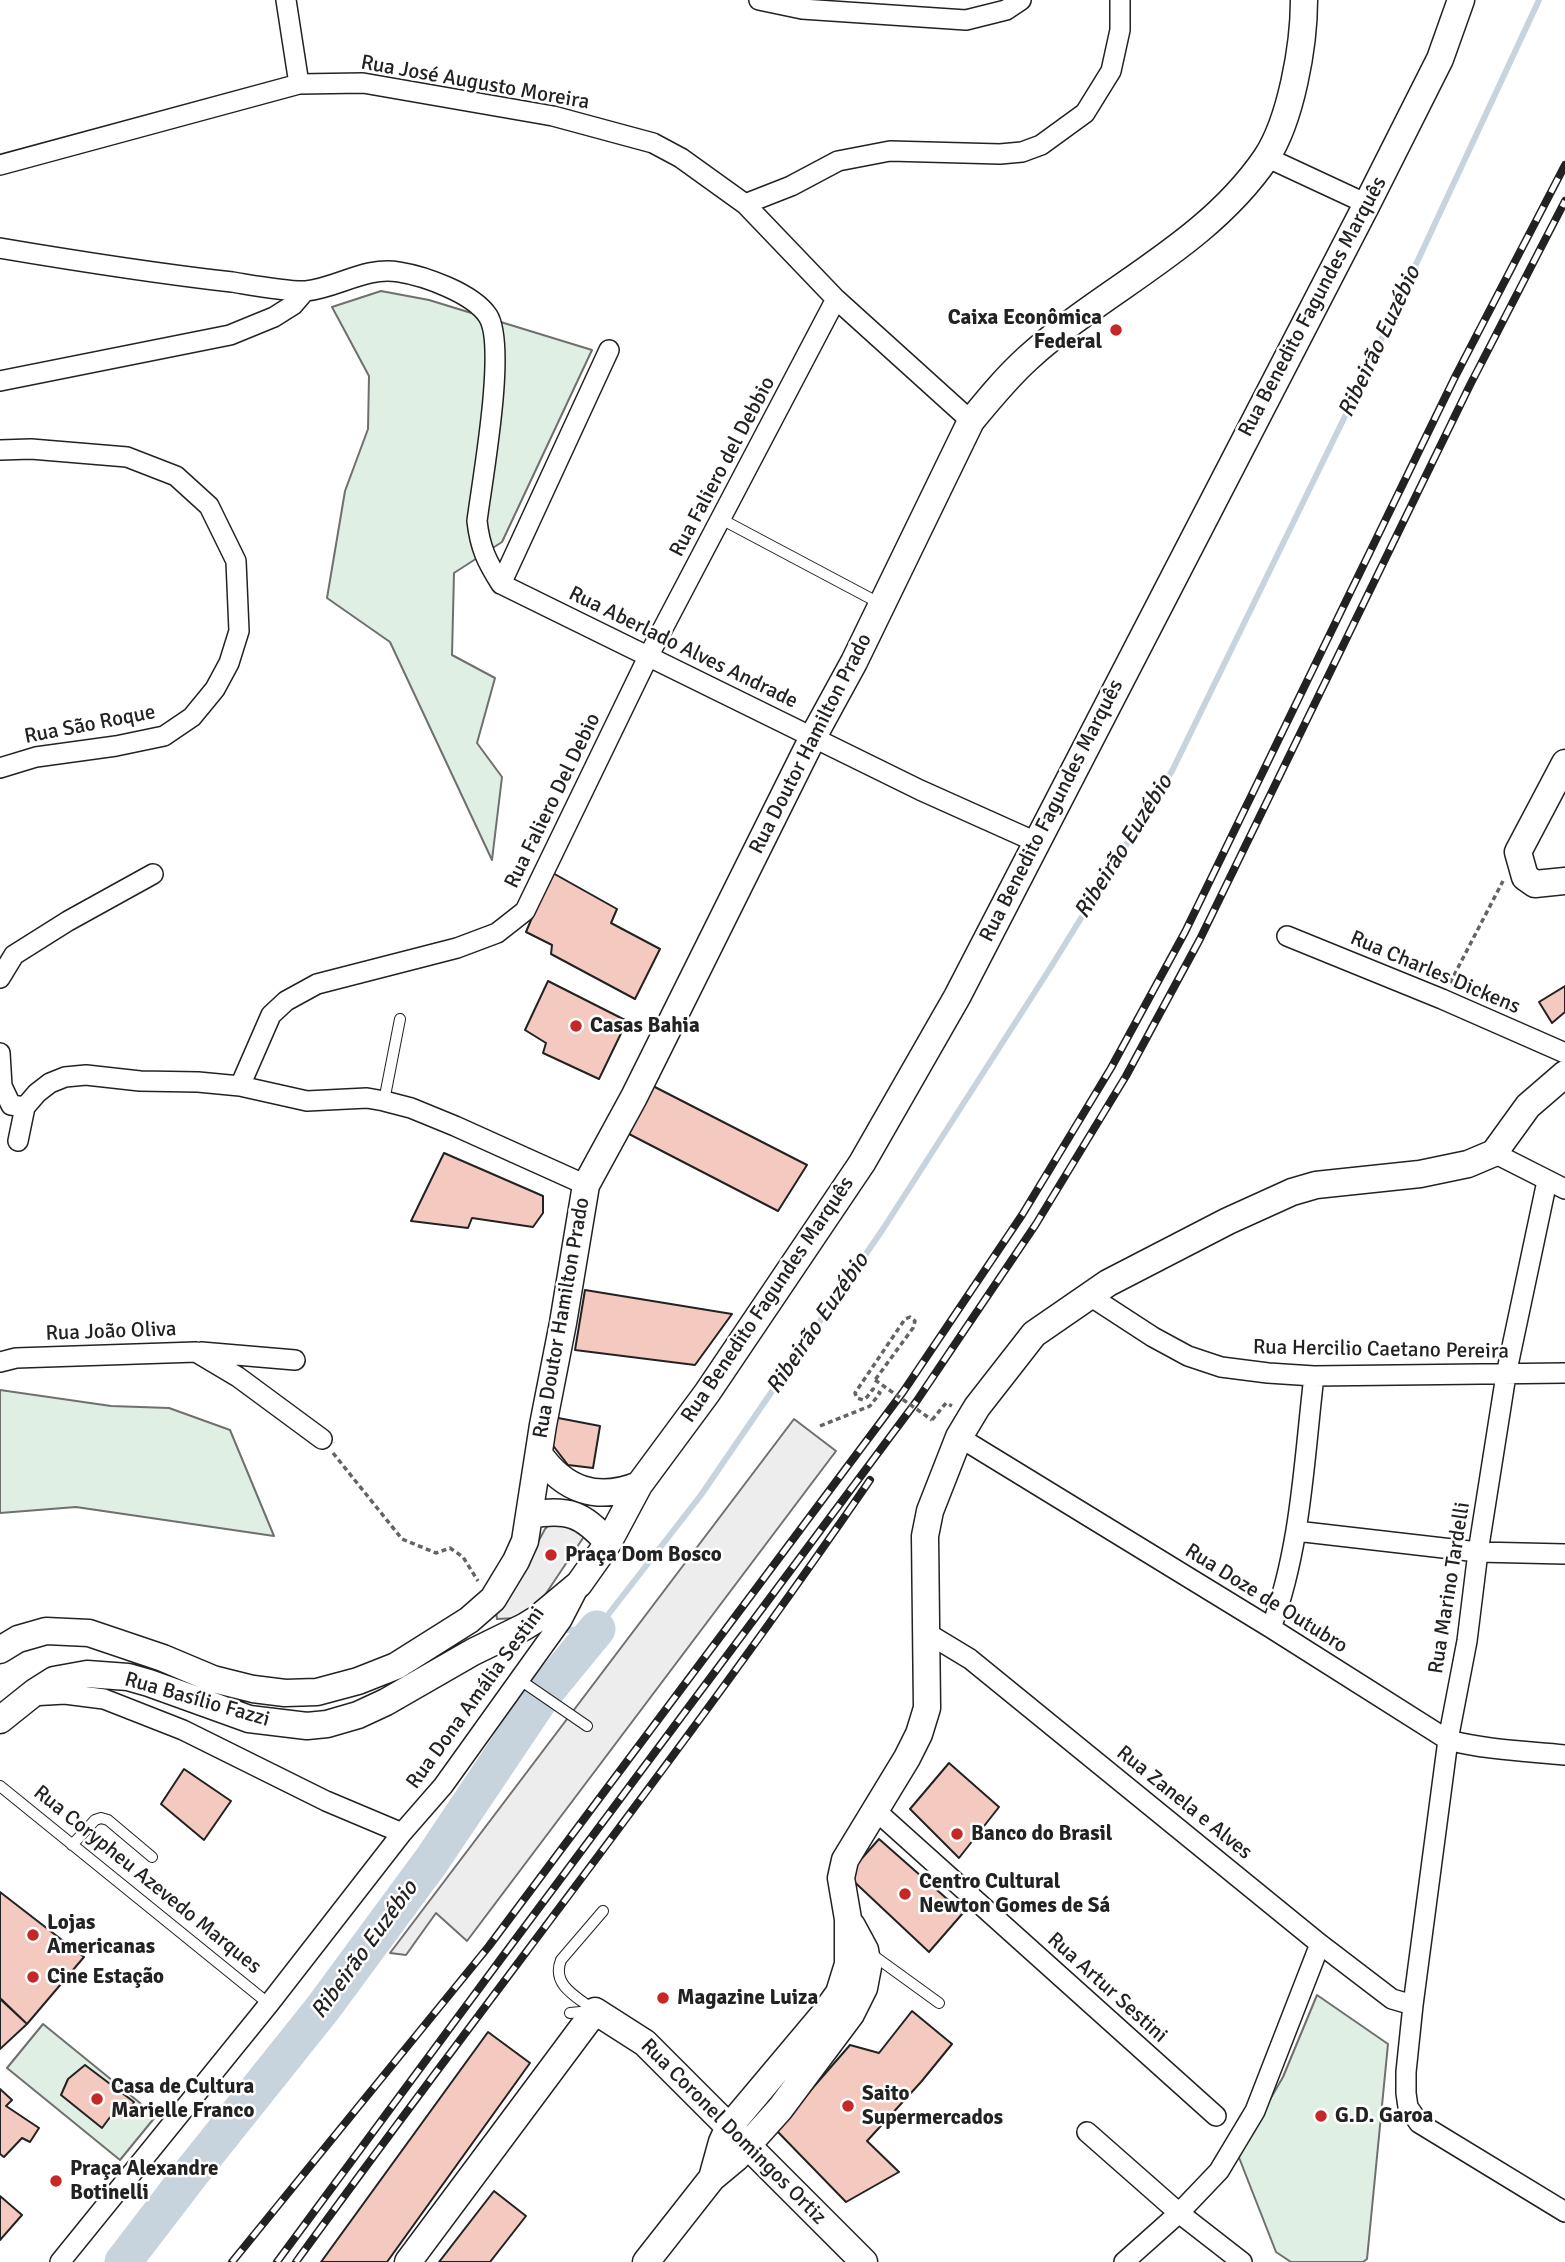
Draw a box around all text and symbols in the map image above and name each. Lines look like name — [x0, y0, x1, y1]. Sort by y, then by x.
street label: Rua José Augusto Moreira — [359, 50, 591, 116]
street label: Rua Benedito Fagundes Marquês — [1234, 173, 1392, 441]
water label: Ribeirão Euzébio — [1333, 262, 1427, 422]
place label: Caixa Econômica Federal — [948, 305, 1102, 355]
marker: Caixa Econômica Federal — [1108, 322, 1124, 338]
street label: Rua Faliero del Debbio — [665, 373, 781, 561]
street label: Rua Aberlado Alves Andrade — [564, 581, 802, 715]
street label: Rua Doutor Hamilton Prado — [744, 629, 878, 859]
street label: Rua Benedito Fagundes Marquês — [975, 676, 1129, 946]
street label: Rua São Roque — [22, 700, 158, 750]
street label: Rua Faliero Del Debio — [500, 709, 606, 893]
water label: Ribeirão Euzébio — [1069, 770, 1179, 924]
street label: Rua Charles Dickens — [1346, 926, 1524, 1020]
place label: Casas Bahia — [590, 1013, 700, 1039]
marker: Casas Bahia — [568, 1018, 584, 1034]
street label: Rua Benedito Fagundes Marquês — [676, 1172, 860, 1428]
street label: Rua Doutor Hamilton Prado — [528, 1195, 596, 1441]
water label: Ribeirão Euzébio — [761, 1248, 875, 1400]
street label: Rua João Oliva — [45, 1317, 177, 1347]
street label: Rua Hercilio Caetano Pereira — [1253, 1335, 1509, 1365]
street label: Rua Marino Tardelli — [1424, 1500, 1476, 1676]
street label: Rua Doze de Outubro — [1180, 1539, 1352, 1659]
place label: Praça Dom Bosco — [565, 1542, 722, 1568]
marker: Praça Dom Bosco — [543, 1547, 559, 1563]
street label: Rua Dona Amália Sestini — [401, 1602, 551, 1794]
street label: Rua Basílio Fazzi — [122, 1667, 272, 1733]
street label: Rua Zanela e Alves — [1111, 1741, 1257, 1865]
street label: Rua Corypheu Azevedo Marques — [28, 1780, 266, 1980]
place label: Banco do Brasil — [971, 1821, 1112, 1847]
marker: Banco do Brasil — [949, 1826, 965, 1842]
place label: Centro Cultural Newton Gomes de Sá — [919, 1869, 1110, 1919]
water label: Ribeirão Euzébio — [306, 1876, 424, 2024]
marker: Centro Cultural Newton Gomes de Sá — [897, 1886, 913, 1902]
place label: Lojas Americanas — [47, 1910, 155, 1960]
marker: Lojas Americanas — [25, 1927, 41, 1943]
street label: Rua Artur Sestini — [1042, 1928, 1172, 2048]
place label: Cine Estação — [47, 1964, 164, 1990]
marker: Cine Estação — [25, 1969, 41, 1985]
place label: Magazine Luiza — [677, 1985, 818, 2011]
marker: Magazine Luiza — [655, 1990, 671, 2006]
street label: Rua Coronel Domingos Ortiz — [635, 2034, 831, 2230]
place label: Casa de Cultura Marielle Franco — [111, 2074, 254, 2124]
place label: Saito Supermercados — [862, 2081, 1003, 2131]
marker: Casa de Cultura Marielle Franco — [89, 2091, 105, 2107]
marker: Saito Supermercados — [840, 2098, 856, 2114]
place label: G.D. Garoa — [1335, 2103, 1433, 2129]
marker: G.D. Garoa — [1313, 2108, 1329, 2124]
place label: Praça Alexandre Botinelli — [70, 2156, 218, 2206]
marker: Praça Alexandre Botinelli — [48, 2173, 64, 2189]

